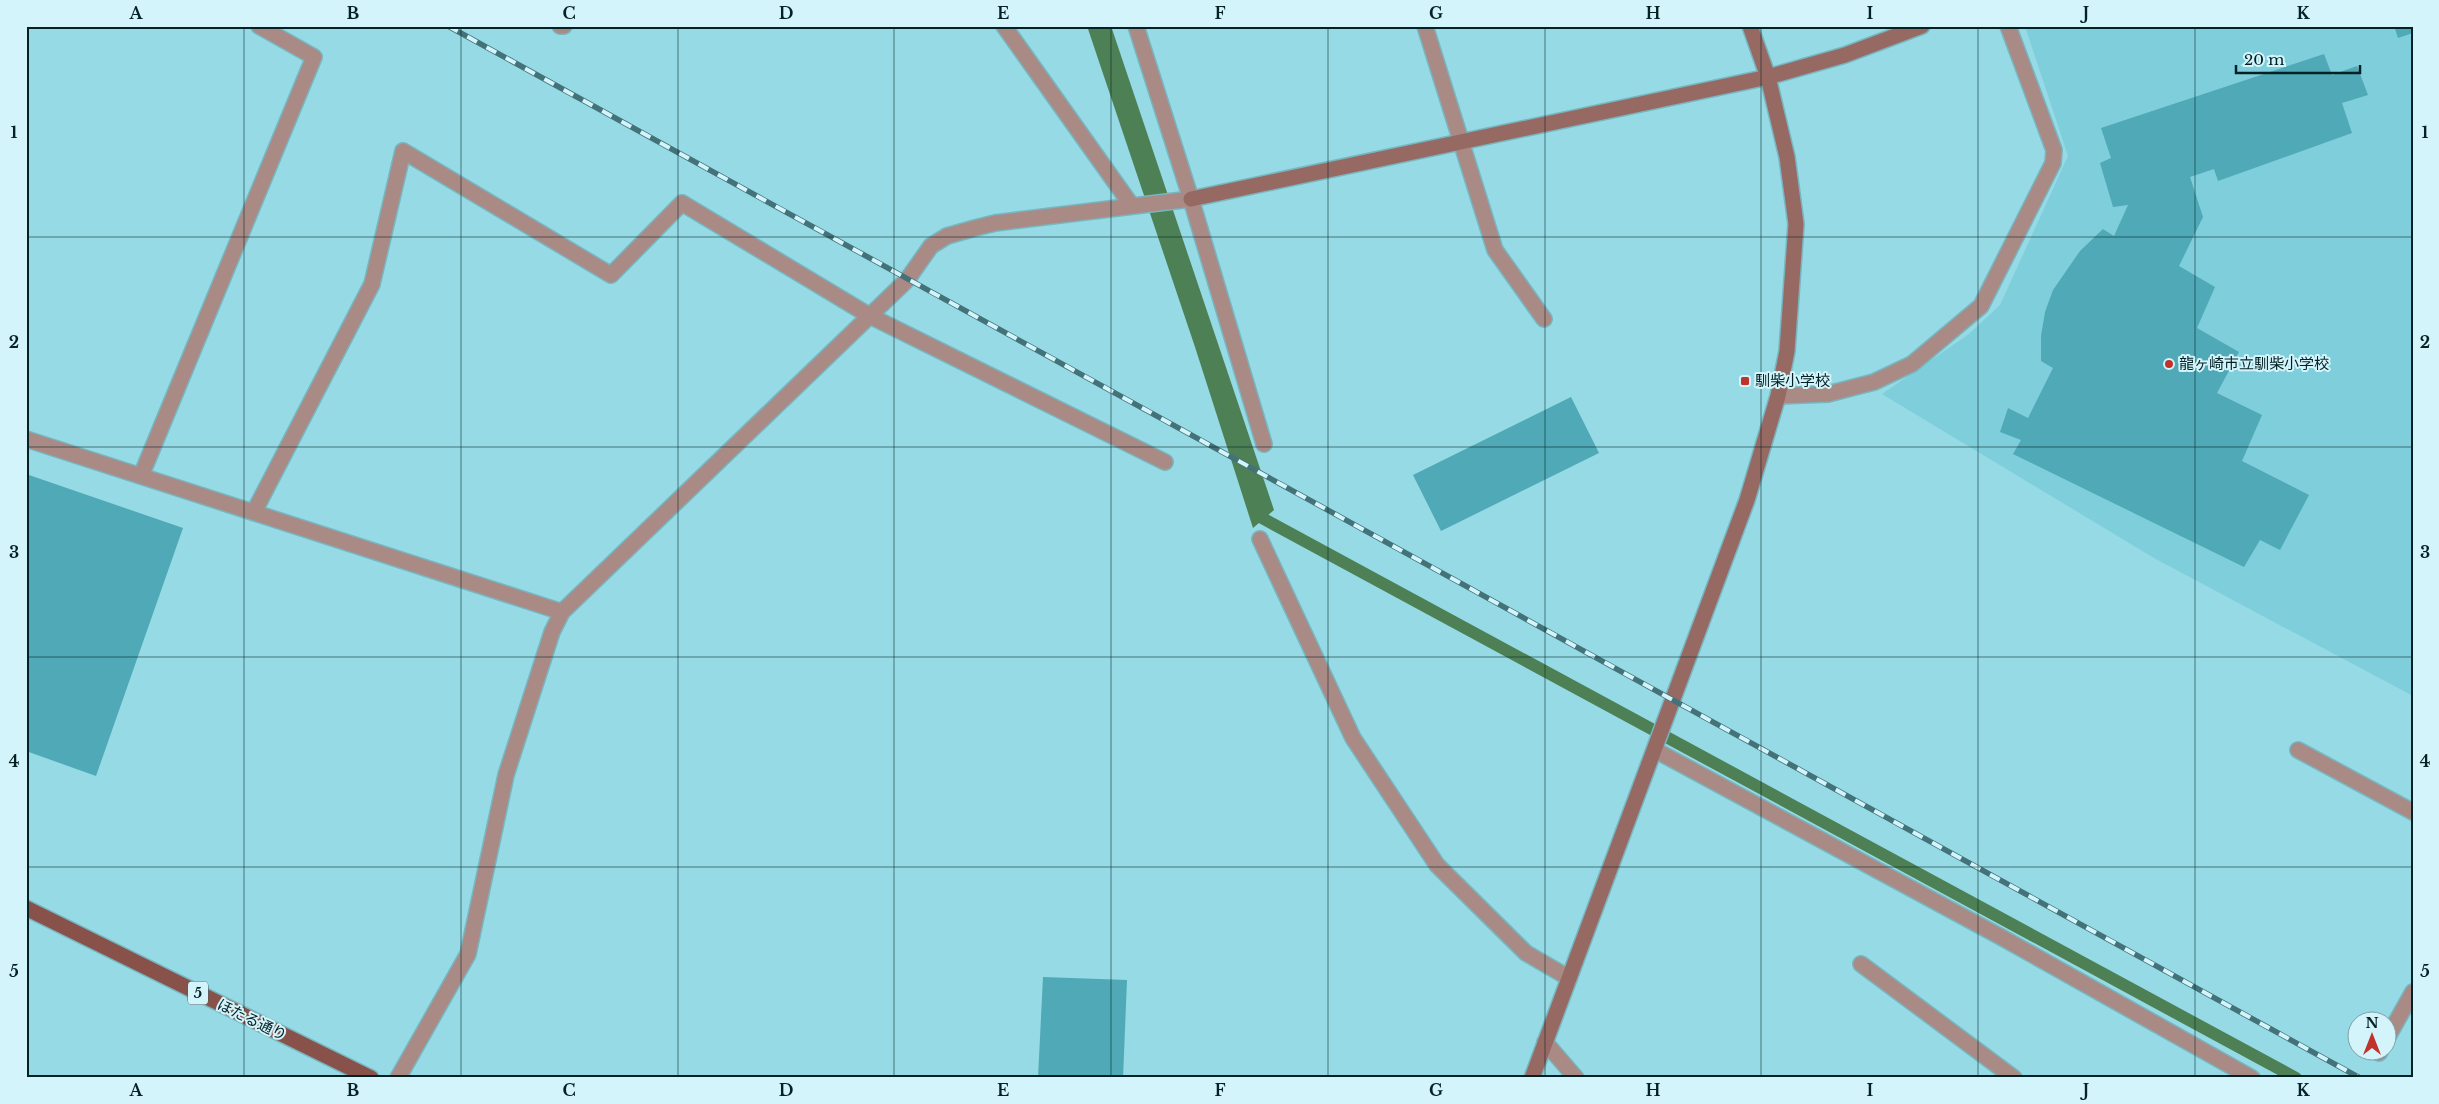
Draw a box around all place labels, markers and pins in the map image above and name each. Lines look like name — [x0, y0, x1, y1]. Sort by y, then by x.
place label: 龍ヶ崎市立馴柴小学校 — [2179, 354, 2329, 373]
marker: 龍ヶ崎市立馴柴小学校 — [2163, 358, 2175, 370]
place label: 馴柴小学校 — [1755, 371, 1830, 390]
marker: 馴柴小学校 — [1739, 375, 1751, 387]

